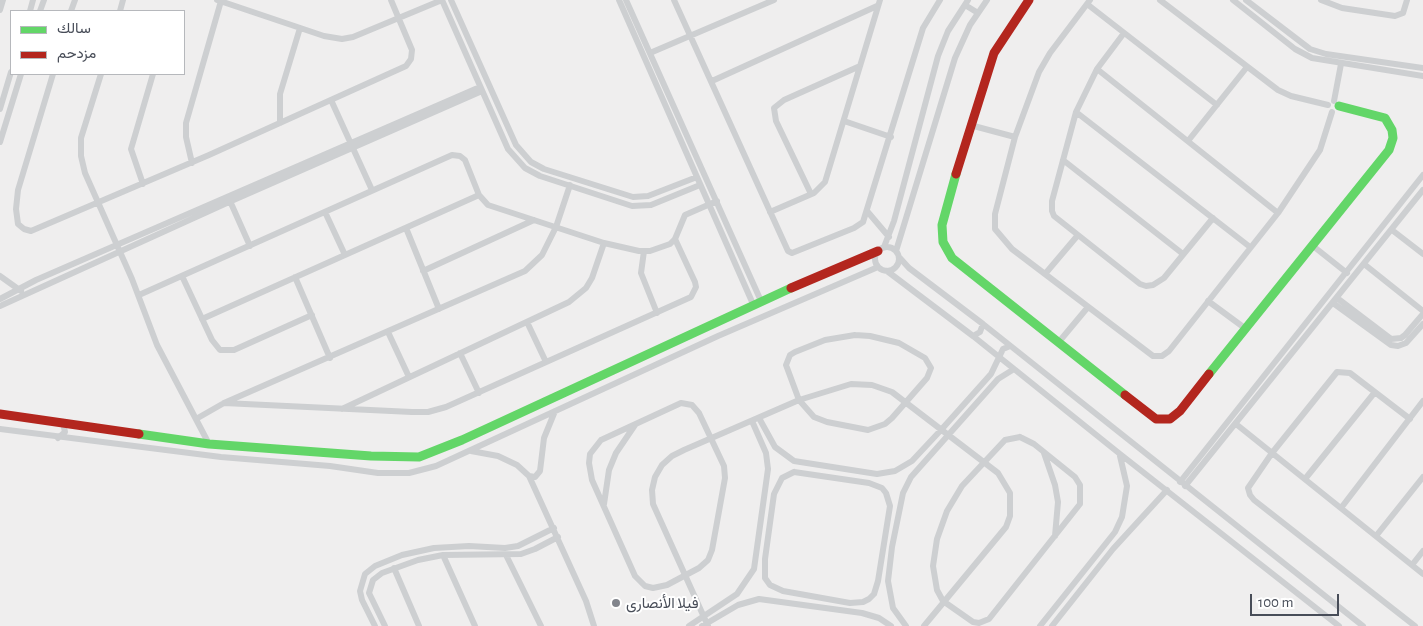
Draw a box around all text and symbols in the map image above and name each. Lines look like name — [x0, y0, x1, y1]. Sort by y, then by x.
legend — [10, 10, 185, 75]
text: سالك — [57, 21, 91, 36]
text: مزدحم — [57, 46, 96, 61]
scale bar — [1253, 584, 1342, 616]
place label: فيلا الأنصارى — [626, 594, 699, 612]
text: 100 m — [1258, 595, 1293, 610]
marker: فيلا الأنصارى — [610, 597, 622, 609]

